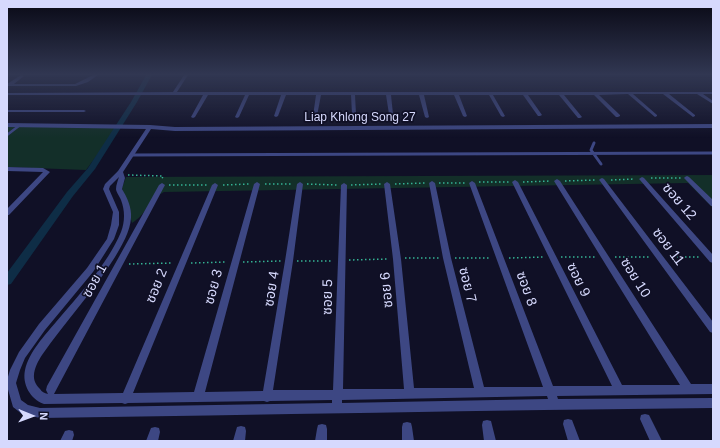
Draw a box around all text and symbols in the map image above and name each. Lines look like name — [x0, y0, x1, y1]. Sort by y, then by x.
street label: Liap Khlong Song 27 — [304, 111, 416, 125]
street label: ซอย 12 — [658, 180, 700, 224]
street label: ซอย 11 — [648, 225, 688, 269]
street label: ซอย 10 — [616, 255, 654, 301]
street label: ซอย 9 — [563, 260, 593, 300]
street label: ซอย 1 — [79, 261, 111, 301]
street label: ซอย 2 — [143, 266, 171, 306]
street label: ซอย 7 — [455, 266, 479, 304]
street label: ซอย 3 — [201, 268, 227, 306]
street label: ซอย 8 — [512, 269, 540, 309]
street label: ซอย 4 — [261, 270, 283, 308]
street label: ซอย 6 — [377, 271, 397, 309]
street label: ซอย 5 — [319, 279, 337, 315]
north arrow — [12, 396, 52, 436]
text: N — [38, 412, 50, 420]

